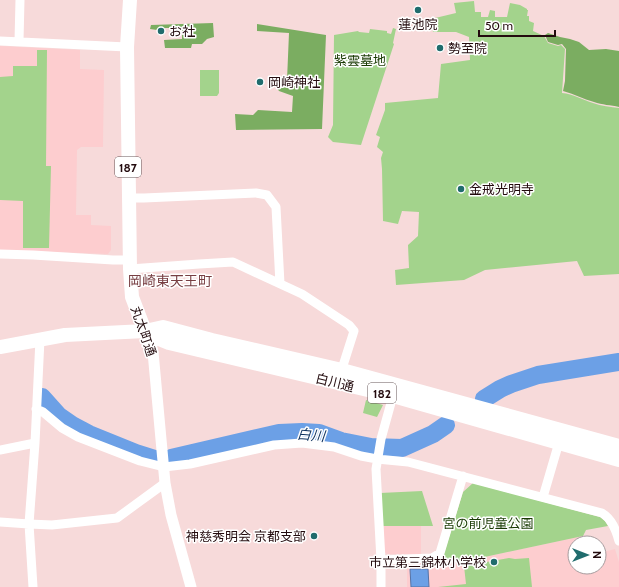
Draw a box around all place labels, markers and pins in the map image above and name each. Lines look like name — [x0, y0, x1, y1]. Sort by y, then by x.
marker: 蓮池院 — [413, 5, 423, 15]
place label: 蓮池院 — [398, 16, 438, 32]
place label: お社 — [169, 23, 195, 39]
marker: お社 — [156, 26, 166, 36]
place label: 勢至院 — [448, 40, 487, 56]
marker: 勢至院 — [435, 43, 445, 53]
place label: 岡崎神社 — [268, 74, 320, 90]
marker: 岡崎神社 — [255, 77, 265, 87]
place label: 金戒光明寺 — [469, 181, 534, 197]
marker: 金戒光明寺 — [456, 184, 466, 194]
place label: 神慈秀明会 京都支部 — [186, 528, 306, 544]
marker: 神慈秀明会 京都支部 — [309, 531, 319, 541]
place label: 市立第三錦林小学校 — [369, 554, 486, 570]
marker: 市立第三錦林小学校 — [489, 557, 499, 567]

